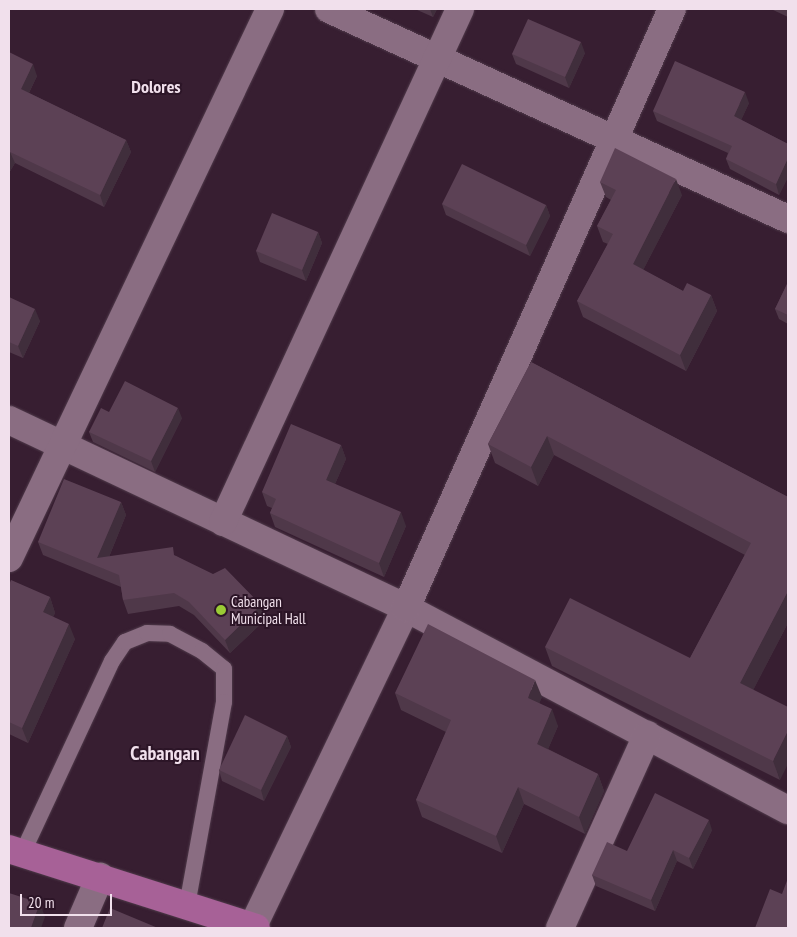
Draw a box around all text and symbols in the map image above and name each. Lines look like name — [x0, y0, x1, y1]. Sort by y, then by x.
district label: Dolores — [131, 76, 181, 98]
place label: Cabangan Municipal Hall — [231, 592, 306, 627]
marker: Cabangan Municipal Hall — [215, 604, 227, 616]
district label: Cabangan — [130, 741, 200, 765]
scale bar — [22, 884, 115, 916]
text: 20 m — [28, 893, 54, 912]

